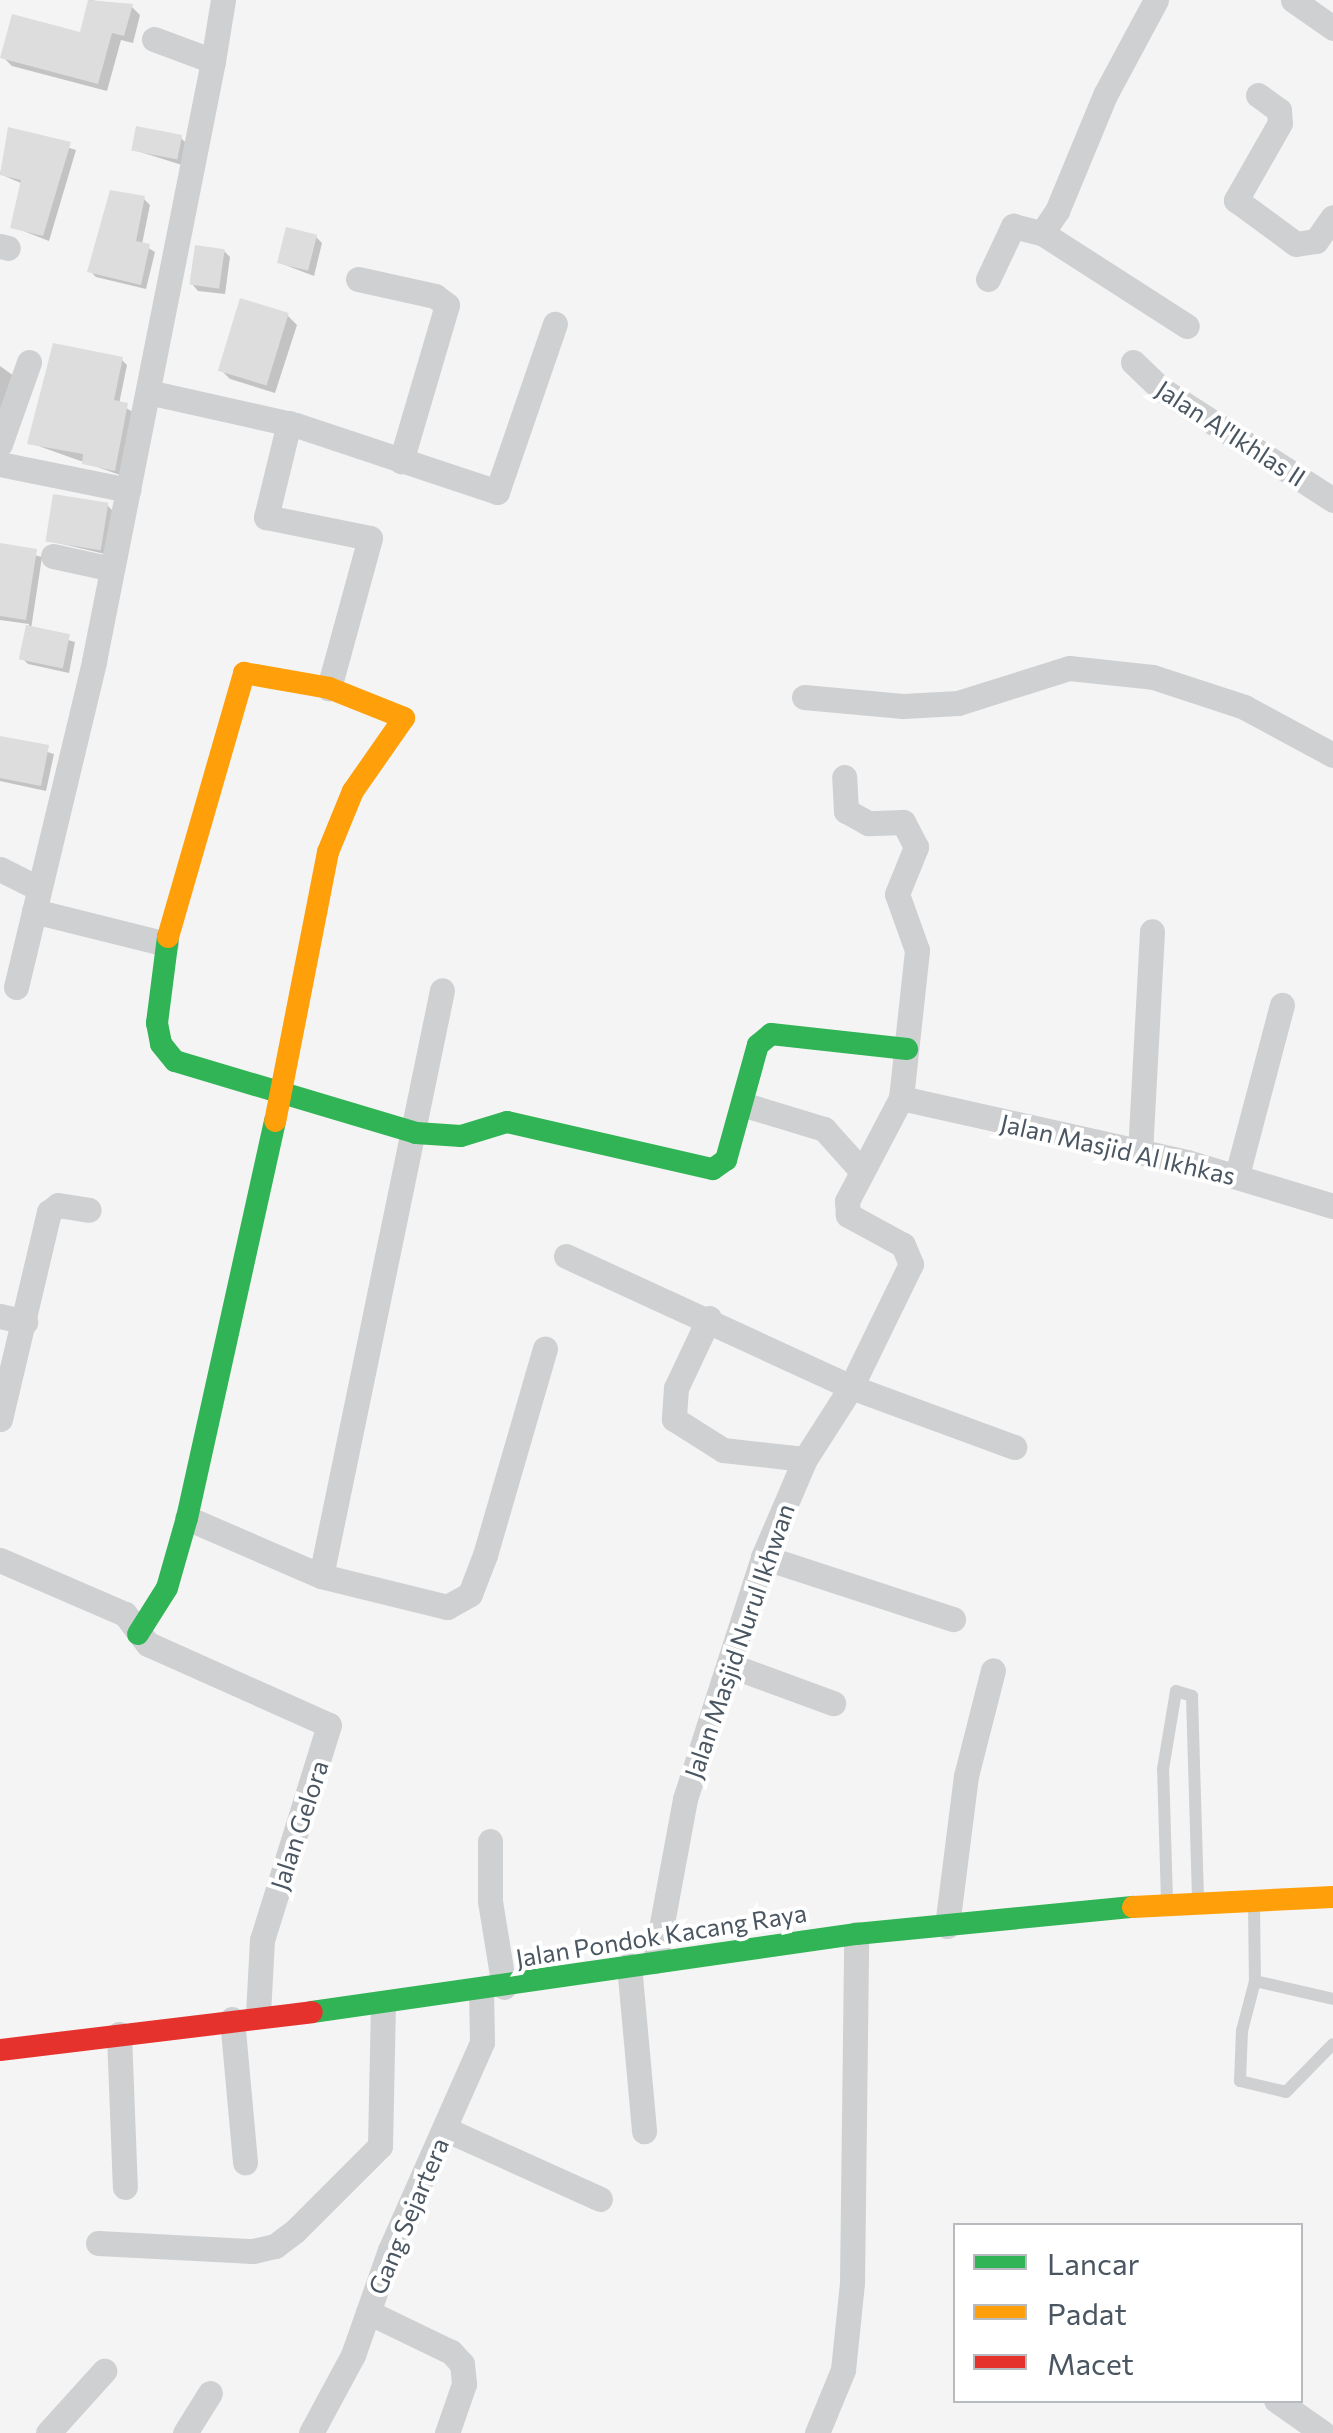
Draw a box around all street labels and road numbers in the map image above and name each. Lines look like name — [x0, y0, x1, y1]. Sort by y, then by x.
street label: Jalan Al'Ikhlas II — [1151, 374, 1311, 492]
street label: Jalan Masjid Al Ikhkas — [998, 1107, 1238, 1191]
street label: Jalan Masjid Nurul Ikhwan — [678, 1500, 800, 1782]
street label: Jalan Gelora — [264, 1756, 334, 1894]
street label: Jalan Pondok Kacang Raya — [513, 1897, 809, 1973]
street label: Gang Sejartera — [361, 2133, 455, 2299]

